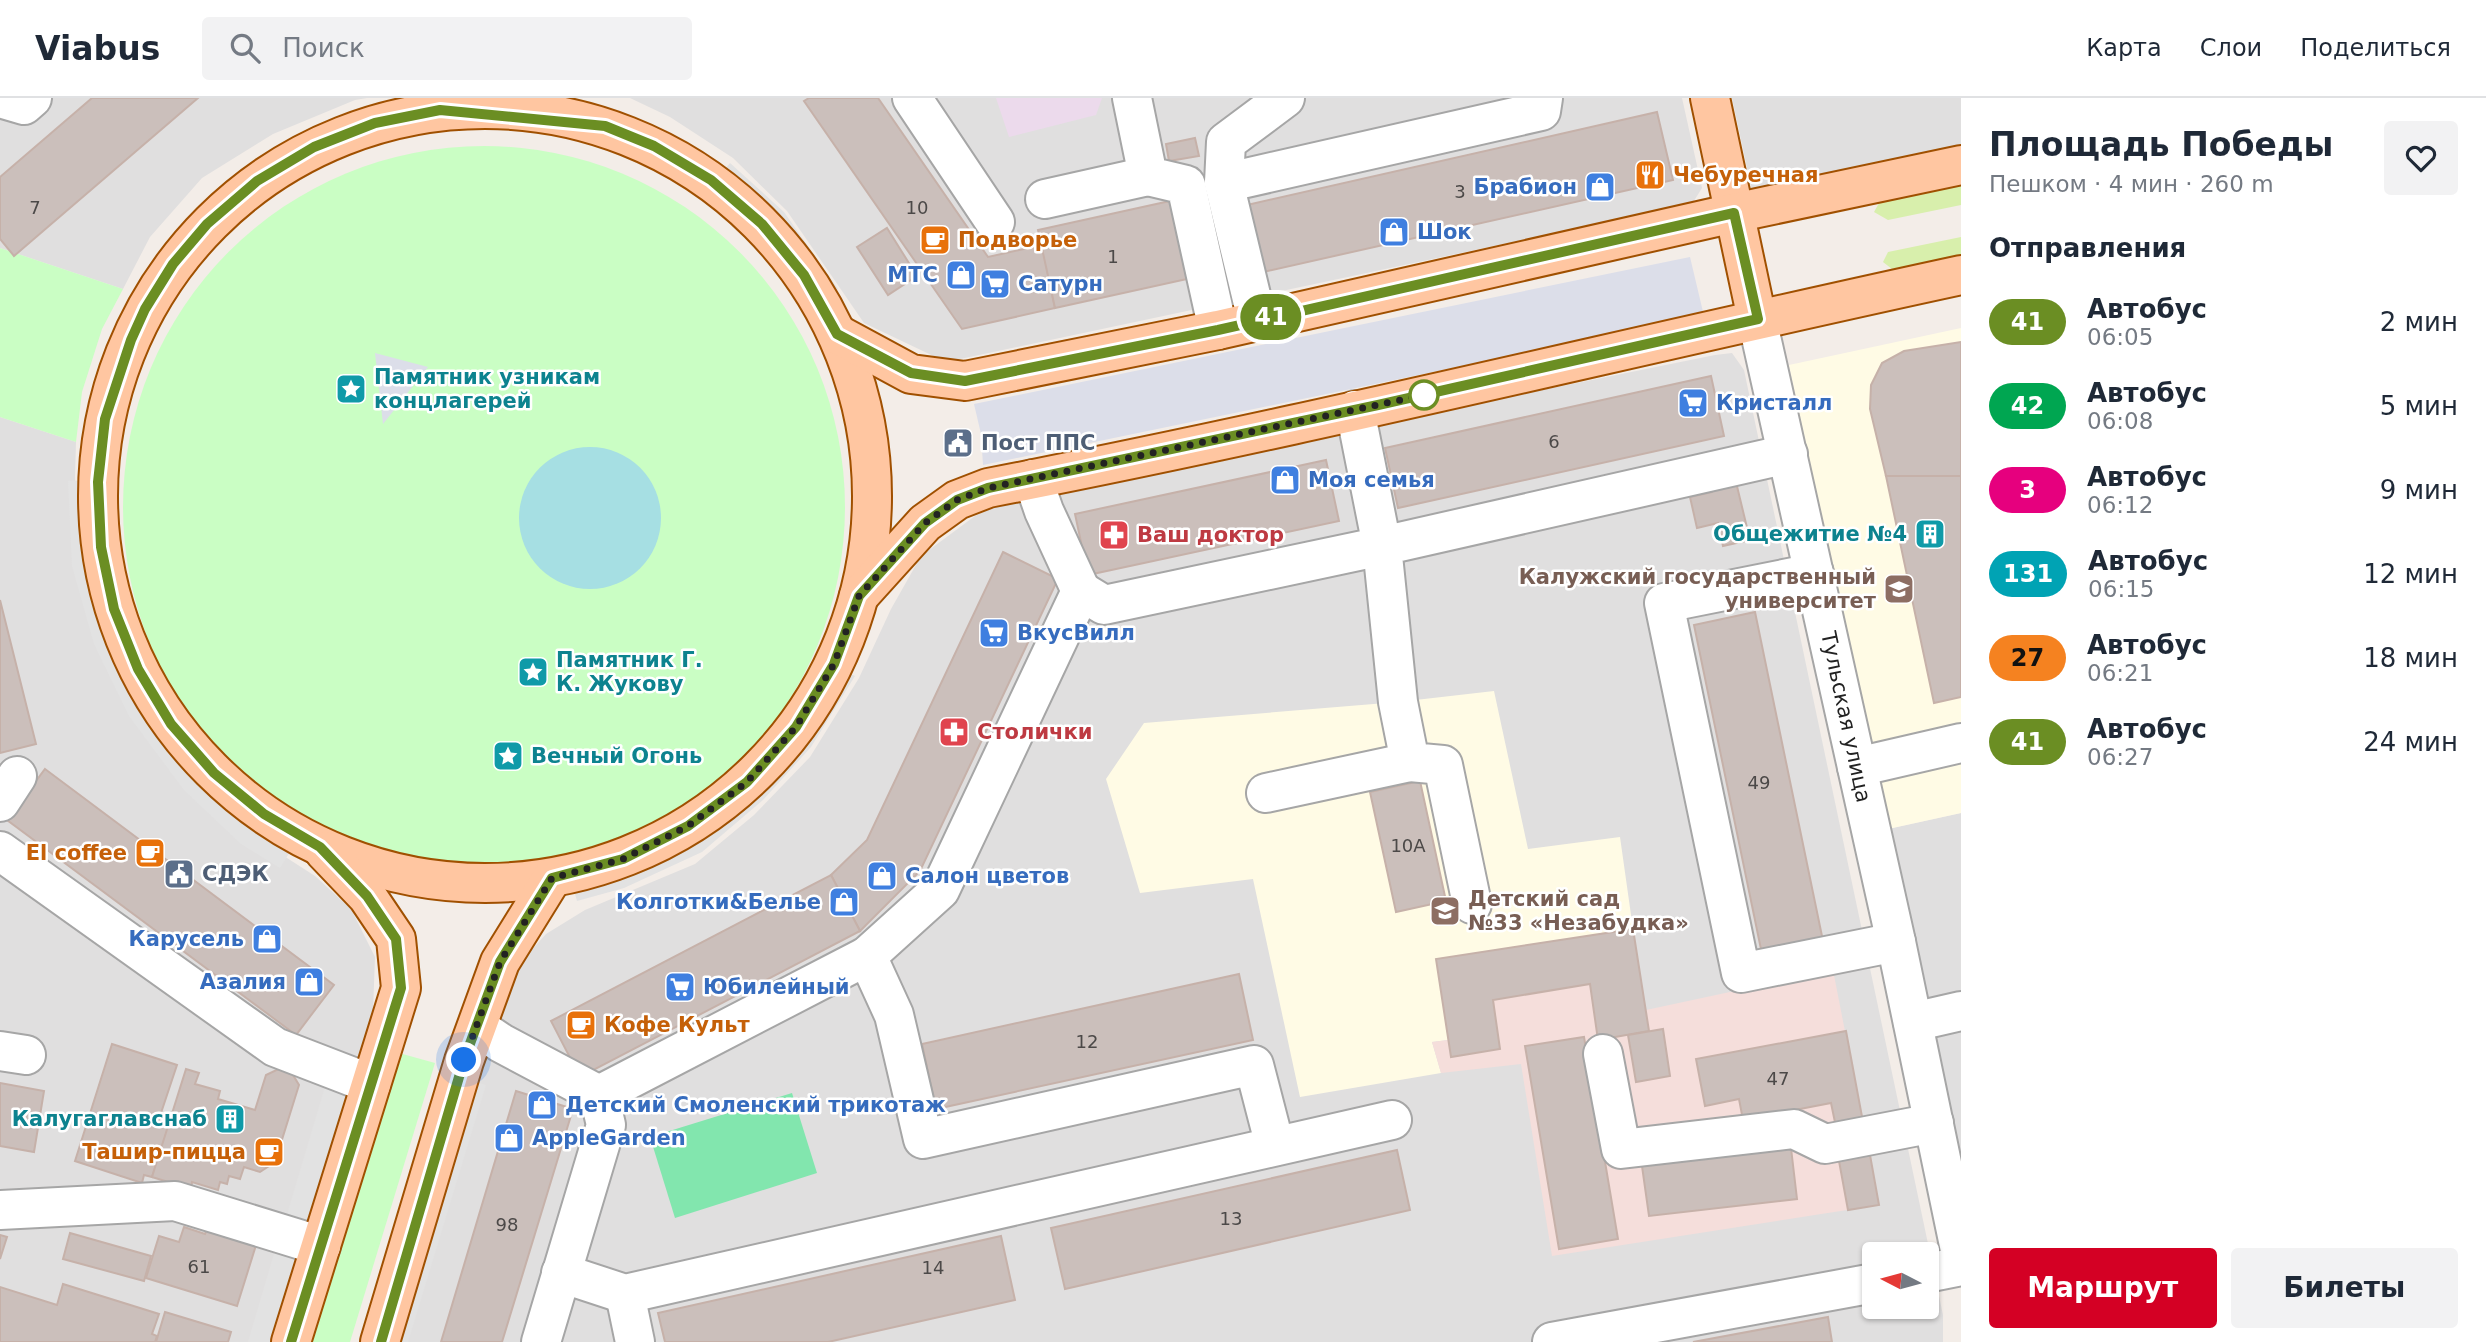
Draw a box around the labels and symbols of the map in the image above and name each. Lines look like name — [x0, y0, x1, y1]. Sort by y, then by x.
restaurant icon: Чебуречная — [1633, 158, 1667, 192]
place label: Чебуречная — [1673, 163, 1818, 187]
shop icon: Брабион — [1583, 170, 1617, 204]
place label: Брабион — [1473, 175, 1577, 199]
house number: 3 — [1454, 181, 1466, 202]
house number: 7 — [29, 197, 41, 218]
house number: 10 — [906, 197, 928, 218]
shop icon: Шок — [1377, 215, 1411, 249]
place label: Шок — [1417, 220, 1472, 244]
cafe icon: Подворье — [918, 223, 952, 257]
place label: Подворье — [958, 228, 1077, 252]
house number: 1 — [1107, 246, 1119, 267]
shop icon: МТС — [944, 258, 978, 292]
place label: МТС — [887, 263, 938, 287]
supermarket icon: Сатурн — [978, 267, 1012, 301]
place label: Сатурн — [1018, 272, 1103, 296]
line badge: 41 — [1240, 294, 1302, 340]
place label: Памятник узникам концлагерей — [374, 365, 600, 413]
place icon: Памятник узникам концлагерей — [334, 372, 368, 406]
unlabelled marker — [1409, 380, 1439, 410]
supermarket icon: Кристалл — [1676, 386, 1710, 420]
place label: Кристалл — [1716, 391, 1832, 415]
public building icon: Пост ППС — [941, 426, 975, 460]
place label: Пост ППС — [981, 431, 1096, 455]
house number: 6 — [1548, 431, 1560, 452]
shop icon: Моя семья — [1268, 463, 1302, 497]
place label: Моя семья — [1308, 468, 1435, 492]
building icon: Общежитие №4 — [1913, 517, 1947, 551]
pharmacy icon: Ваш доктор — [1097, 518, 1131, 552]
place label: Общежитие №4 — [1713, 522, 1907, 546]
place label: Ваш доктор — [1137, 523, 1284, 547]
place label: Калужский государственный университет — [1519, 565, 1877, 613]
school or university icon: Калужский государственный университет — [1882, 572, 1916, 606]
supermarket icon: ВкусВилл — [977, 616, 1011, 650]
place label: ВкусВилл — [1017, 621, 1135, 645]
street label: Тульская улица — [1816, 628, 1876, 805]
place label: Памятник Г. К. Жукову — [556, 648, 703, 696]
place icon: Памятник Г. К. Жукову — [516, 655, 550, 689]
pharmacy icon: Столички — [937, 715, 971, 749]
place label: Столички — [977, 720, 1093, 744]
place icon: Вечный Огонь — [491, 739, 525, 773]
place label: Вечный Огонь — [531, 744, 702, 768]
house number: 49 — [1748, 772, 1770, 793]
house number: 10А — [1390, 835, 1426, 856]
cafe icon: El coffee — [133, 836, 167, 870]
place label: El coffee — [26, 841, 127, 865]
public building icon: СДЭК — [162, 857, 196, 891]
shop icon: Салон цветов — [865, 859, 899, 893]
place label: СДЭК — [202, 862, 269, 886]
place label: Салон цветов — [905, 864, 1069, 888]
shop icon: Колготки&Белье — [827, 885, 861, 919]
place label: Детский сад №33 «Незабудка» — [1468, 887, 1689, 935]
place label: Колготки&Белье — [616, 890, 821, 914]
school or university icon: Детский сад №33 «Незабудка» — [1428, 894, 1462, 928]
shop icon: Карусель — [250, 922, 284, 956]
place label: Карусель — [129, 927, 244, 951]
shop icon: Азалия — [292, 965, 326, 999]
place label: Азалия — [200, 970, 286, 994]
supermarket icon: Юбилейный — [663, 970, 697, 1004]
place label: Юбилейный — [703, 975, 850, 999]
cafe icon: Кофе Культ — [564, 1008, 598, 1042]
place label: Кофе Культ — [604, 1013, 750, 1037]
house number: 12 — [1076, 1031, 1098, 1052]
your location — [446, 1042, 481, 1077]
house number: 47 — [1767, 1068, 1789, 1089]
shop icon: Детский Смоленский трикотаж — [525, 1088, 559, 1122]
place label: Детский Смоленский трикотаж — [565, 1093, 946, 1117]
building icon: Калугаглавснаб — [213, 1102, 247, 1136]
place label: Калугаглавснаб — [12, 1107, 207, 1131]
shop icon: AppleGarden — [492, 1121, 526, 1155]
place label: AppleGarden — [532, 1126, 686, 1150]
cafe icon: Ташир-пицца — [252, 1135, 286, 1169]
place label: Ташир-пицца — [82, 1140, 246, 1164]
house number: 13 — [1220, 1208, 1242, 1229]
house number: 98 — [496, 1214, 518, 1235]
north arrow — [1862, 1242, 1939, 1320]
house number: 61 — [188, 1256, 210, 1277]
house number: 14 — [922, 1257, 944, 1278]

